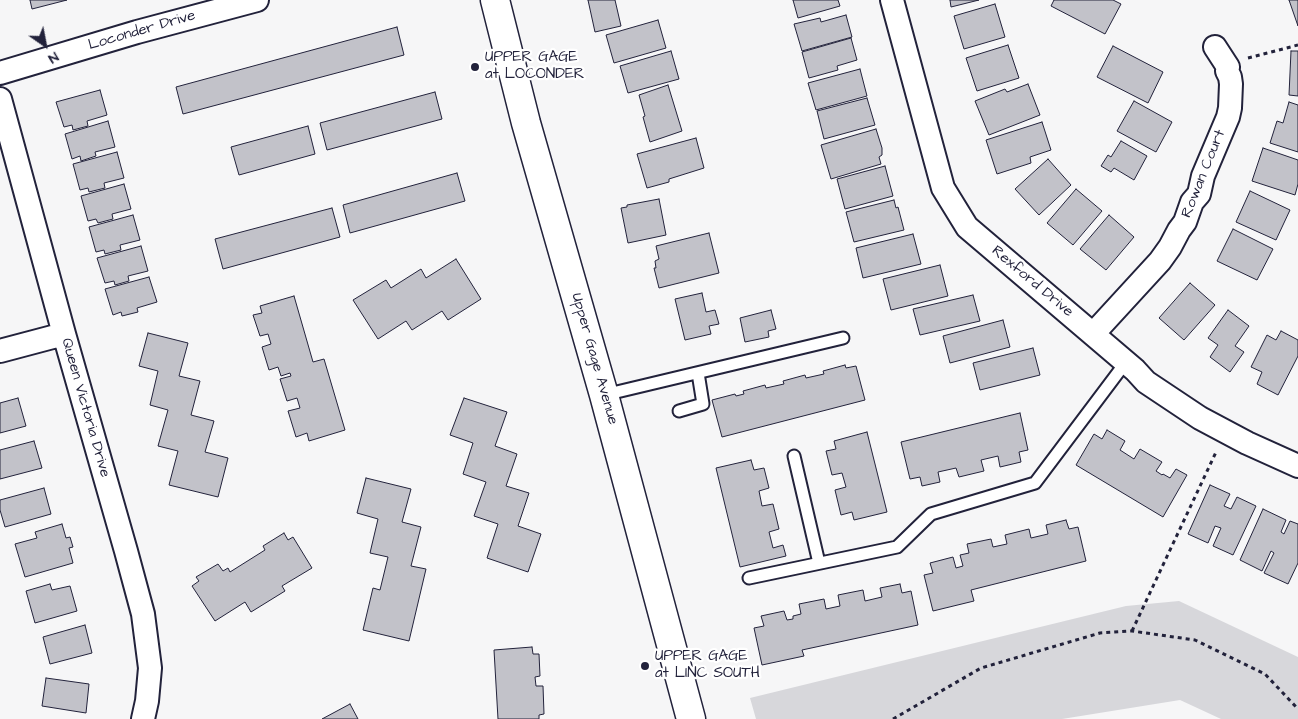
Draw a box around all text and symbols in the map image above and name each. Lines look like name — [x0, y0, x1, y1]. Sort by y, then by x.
street label: Loconder Drive — [86, 7, 198, 55]
north arrow — [20, 20, 70, 70]
text: N — [44, 47, 62, 68]
place label: UPPER GAGE at LOCONDER — [485, 49, 585, 84]
marker: UPPER GAGE at LOCONDER — [469, 61, 481, 73]
street label: Rowan Court — [1178, 127, 1230, 221]
street label: Rexford Drive — [987, 243, 1077, 321]
street label: Upper Gage Avenue — [567, 291, 621, 427]
street label: Queen Victoria Drive — [56, 336, 114, 480]
place label: UPPER GAGE at LINC SOUTH — [655, 648, 760, 683]
marker: UPPER GAGE at LINC SOUTH — [639, 660, 651, 672]

